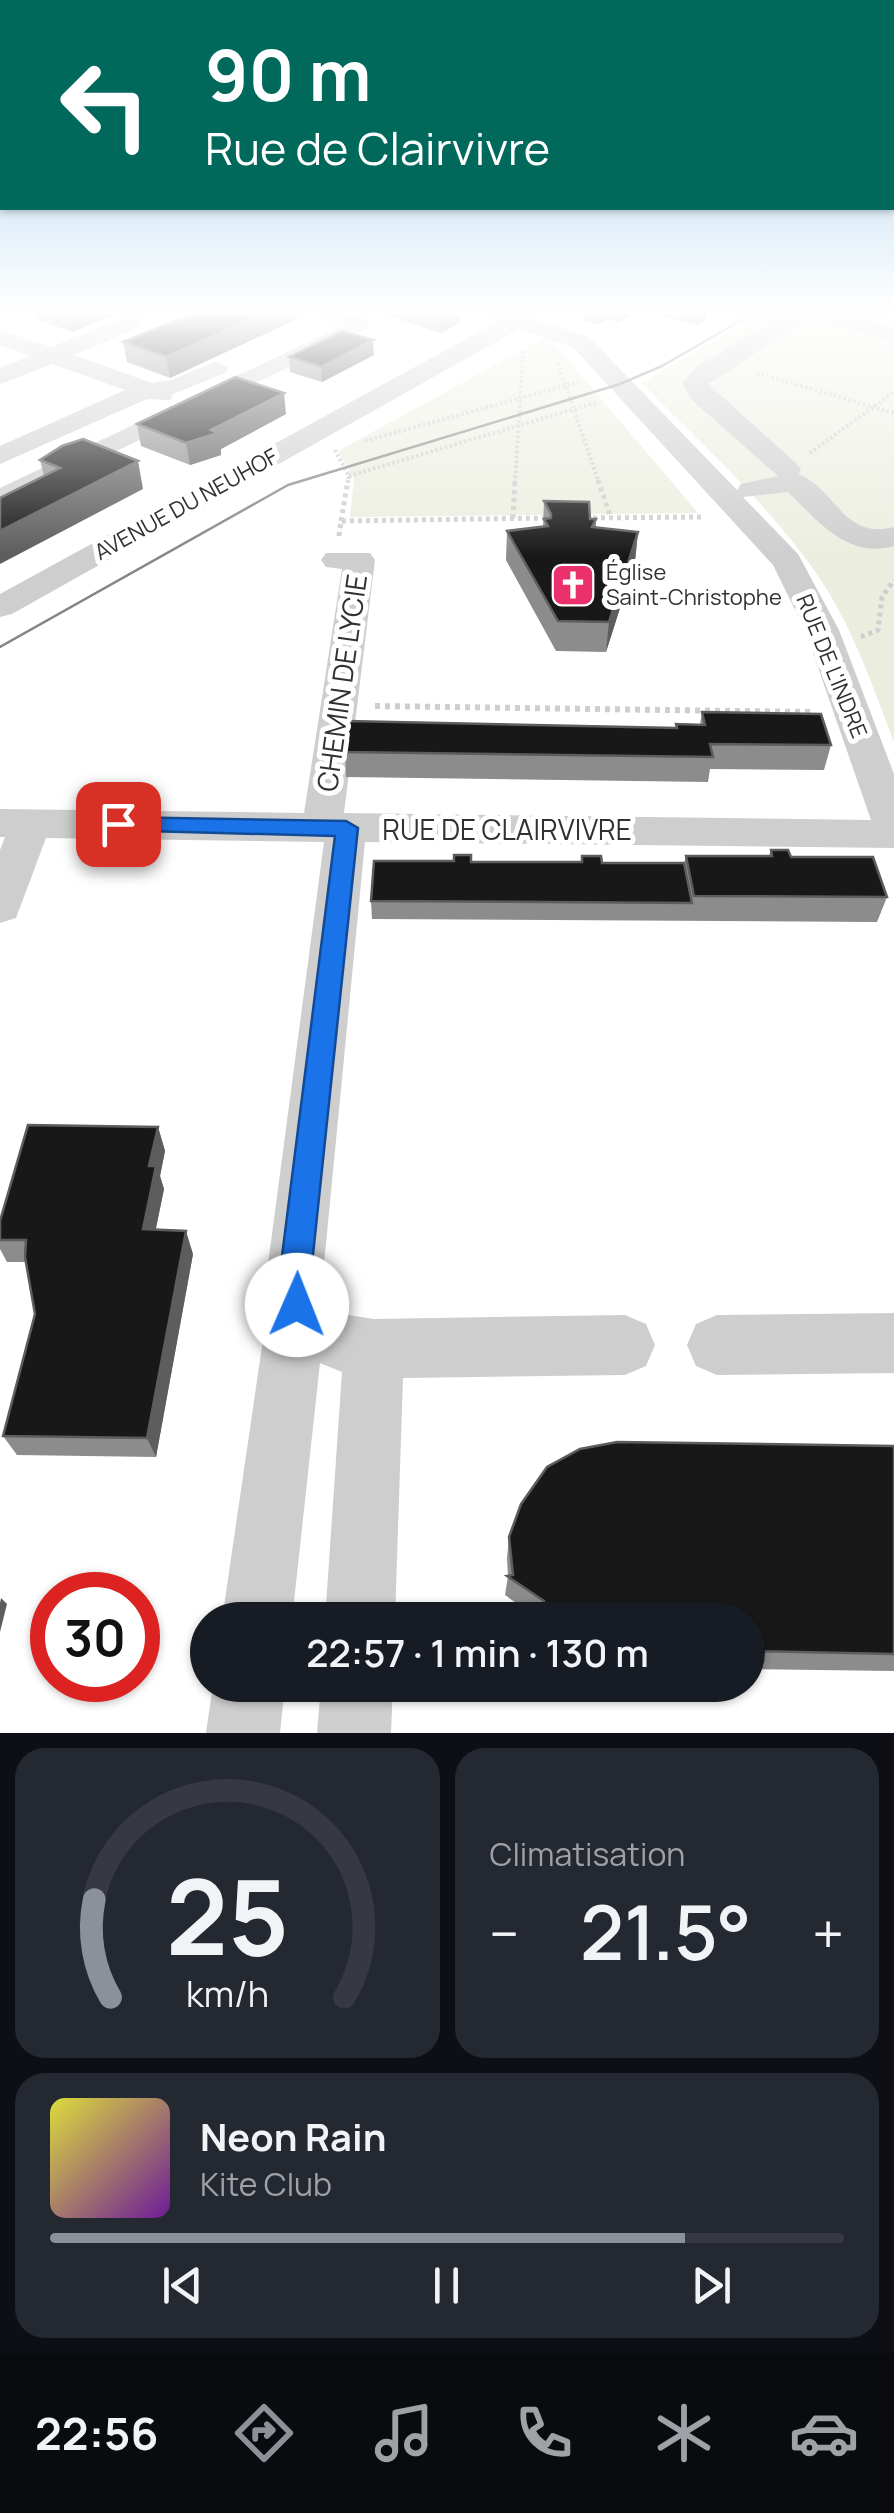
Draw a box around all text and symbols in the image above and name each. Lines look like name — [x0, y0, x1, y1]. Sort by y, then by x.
text: 90 m — [205, 26, 372, 122]
icon: left — [40, 40, 170, 170]
text: Rue de Clairvivre — [205, 117, 550, 179]
street label: AVENUE DU NEUHOF — [89, 441, 283, 567]
place label: Église Saint-Christophe — [606, 557, 782, 612]
church icon: Église Saint-Christophe — [550, 562, 596, 608]
street label: CHEMIN DE LYCIE — [307, 572, 375, 794]
street label: RUE DE L'INDRE — [790, 590, 874, 742]
pin — [76, 782, 161, 867]
icon: arrive — [91, 797, 146, 852]
street label: RUE DE CLAIRVIVRE — [382, 810, 632, 848]
position arrow — [245, 1253, 349, 1357]
speed limit sign: 30 — [30, 1572, 160, 1702]
text: 22:57 · 1 min · 130 m — [306, 1626, 649, 1678]
text: Climatisation — [490, 1832, 685, 1876]
text: 25 — [166, 1844, 289, 1986]
text: 21.5° — [580, 1880, 752, 1983]
text: − — [490, 1895, 519, 1971]
text: + — [812, 1895, 844, 1971]
text: km/h — [186, 1969, 269, 2018]
text: Neon Rain — [200, 2110, 386, 2162]
text: Kite Club — [200, 2162, 332, 2206]
icon: previous — [155, 2258, 210, 2313]
icon: pause — [419, 2258, 474, 2313]
icon: next — [684, 2258, 739, 2313]
icon: directions — [229, 2398, 299, 2468]
icon: music — [369, 2398, 439, 2468]
icon: phone — [509, 2398, 579, 2468]
icon: climate — [649, 2398, 719, 2468]
icon: car — [789, 2398, 859, 2468]
text: 22:56 — [35, 2402, 158, 2464]

